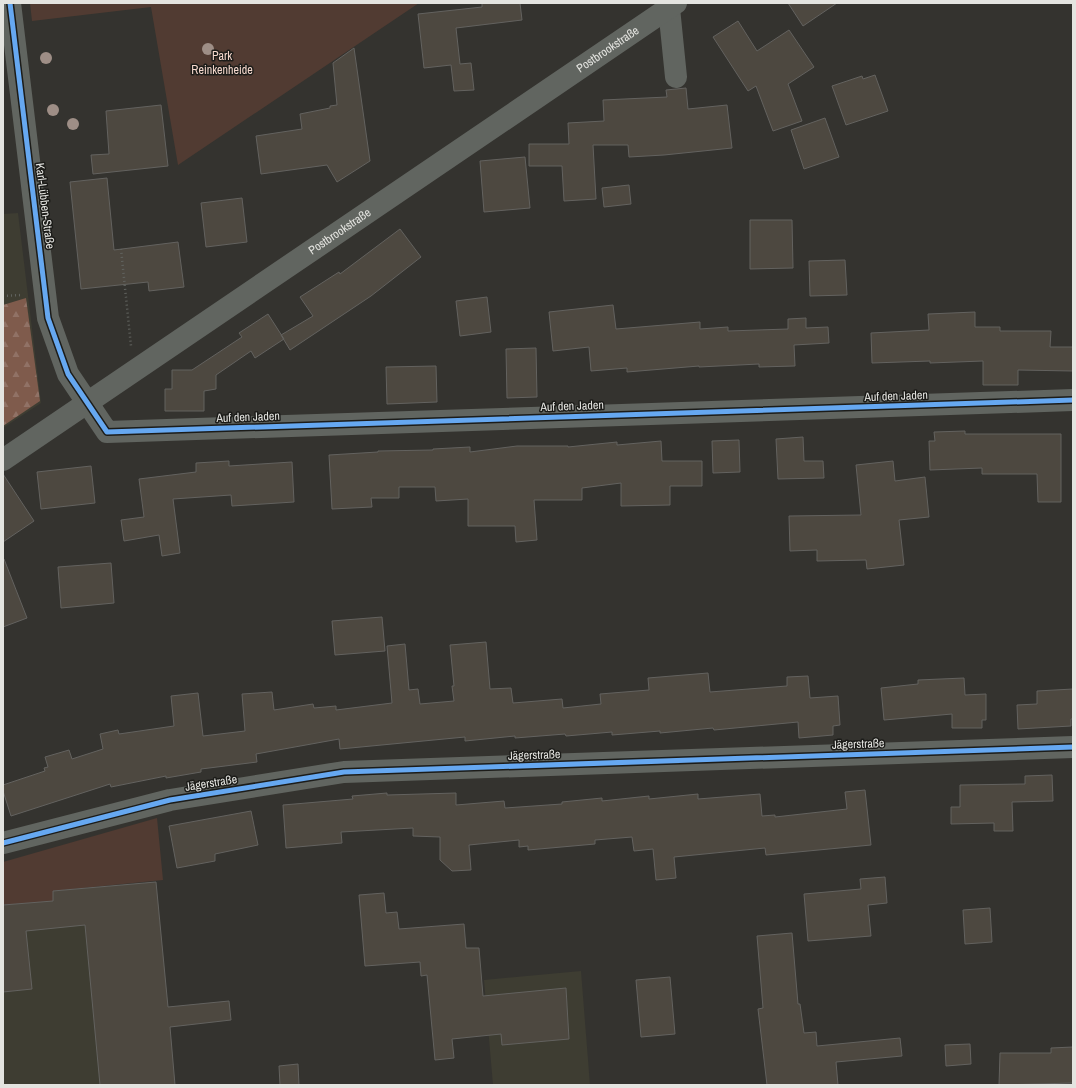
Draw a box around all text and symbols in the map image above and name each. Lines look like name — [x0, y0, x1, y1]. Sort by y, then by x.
street label: Postbrookstraße — [573, 22, 642, 76]
park label: Park Reinkenheide — [191, 48, 253, 78]
street label: Karl-Lübben-Straße — [32, 162, 58, 250]
street label: Postbrookstraße — [305, 204, 374, 258]
street label: Auf den Jaden — [863, 387, 928, 405]
street label: Auf den Jaden — [539, 397, 604, 415]
street label: Auf den Jaden — [215, 408, 280, 426]
street label: Jägerstraße — [831, 735, 885, 753]
street label: Jägerstraße — [507, 746, 561, 764]
street label: Jägerstraße — [184, 771, 238, 795]

